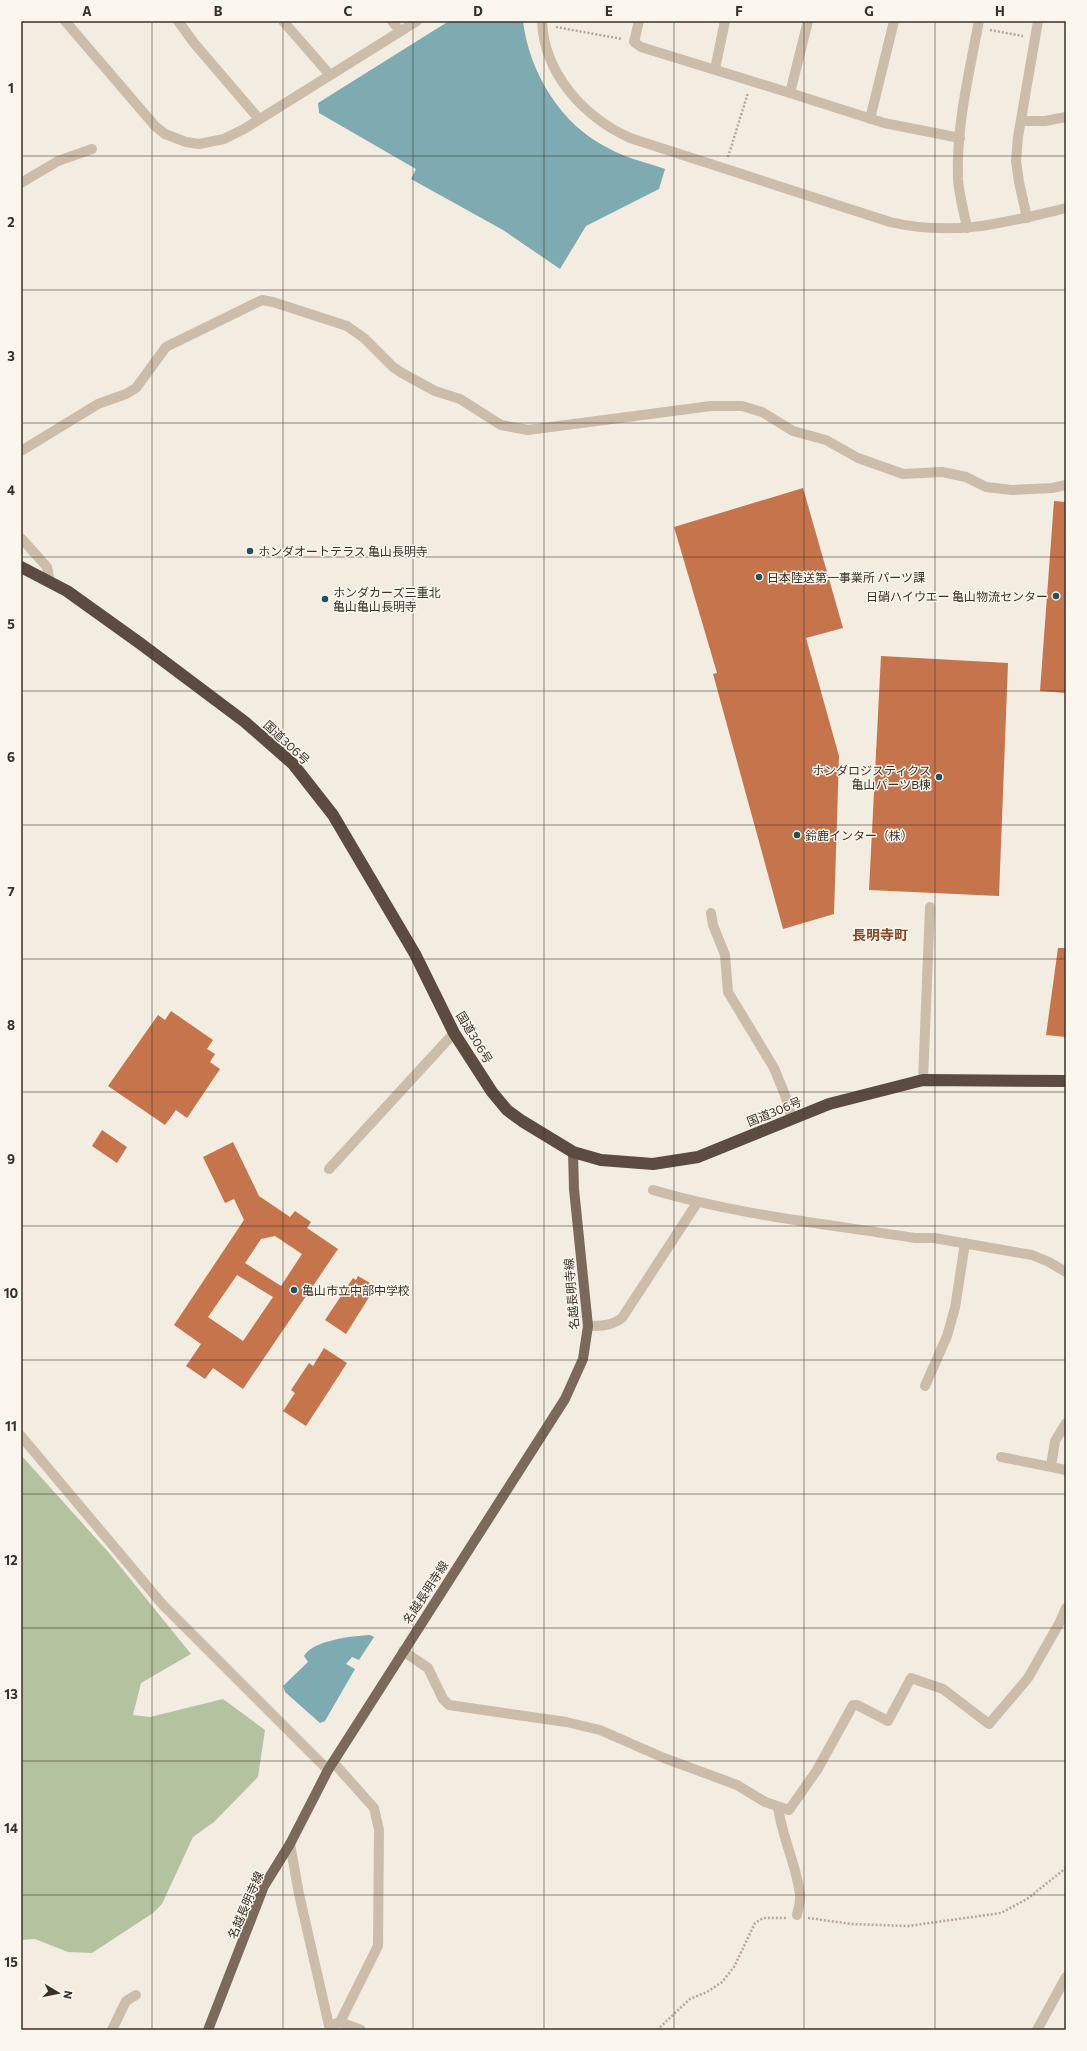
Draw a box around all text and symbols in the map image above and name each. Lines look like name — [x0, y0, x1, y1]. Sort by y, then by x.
text: A — [82, 3, 92, 19]
text: B — [214, 3, 223, 19]
text: C — [344, 3, 353, 19]
text: D — [473, 3, 483, 19]
text: E — [605, 3, 613, 19]
text: F — [735, 3, 743, 19]
text: G — [864, 3, 874, 19]
text: H — [995, 3, 1005, 19]
text: 1 — [8, 80, 14, 96]
text: 2 — [7, 214, 15, 230]
text: 3 — [7, 348, 15, 364]
text: 4 — [7, 482, 15, 498]
place label: ホンダオートテラス 亀山長明寺 — [258, 544, 428, 558]
marker: ホンダオートテラス 亀山長明寺 — [245, 546, 255, 556]
place label: 日本陸送第一事業所 パーツ課 — [767, 570, 925, 584]
marker: 日本陸送第一事業所 パーツ課 — [754, 572, 764, 582]
place label: ホンダカーズ三重北 亀山亀山長明寺 — [333, 585, 440, 613]
place label: 日硝ハイウエー 亀山物流センター — [866, 589, 1048, 603]
marker: 日硝ハイウエー 亀山物流センター — [1051, 591, 1061, 601]
marker: ホンダカーズ三重北 亀山亀山長明寺 — [320, 594, 330, 604]
text: 5 — [7, 616, 15, 632]
street label: 国道306号 — [261, 717, 313, 767]
text: 6 — [7, 749, 15, 765]
place label: ホンダロジスティクス 亀山パーツB棟 — [812, 763, 931, 791]
marker: ホンダロジスティクス 亀山パーツB棟 — [934, 772, 944, 782]
place label: 鈴鹿インター（株） — [805, 828, 913, 842]
marker: 鈴鹿インター（株） — [792, 830, 802, 840]
text: 7 — [7, 883, 15, 899]
district label: 長明寺町 — [852, 926, 908, 943]
street label: 国道306号 — [454, 1009, 496, 1065]
text: 8 — [7, 1017, 15, 1033]
street label: 国道306号 — [745, 1094, 803, 1128]
text: 9 — [7, 1151, 15, 1167]
street label: 名越長明寺線 — [561, 1258, 581, 1330]
place label: 亀山市立中部中学校 — [302, 1283, 410, 1297]
text: 10 — [4, 1285, 19, 1301]
marker: 亀山市立中部中学校 — [289, 1285, 299, 1295]
text: 11 — [5, 1418, 17, 1434]
text: 12 — [4, 1552, 18, 1568]
street label: 名越長明寺線 — [400, 1558, 450, 1626]
text: 13 — [4, 1686, 18, 1702]
text: 14 — [4, 1820, 18, 1836]
street label: 名越長明寺線 — [224, 1869, 266, 1941]
text: 15 — [4, 1954, 18, 1970]
north arrow — [38, 1973, 78, 2013]
text: N — [61, 1990, 75, 2000]

